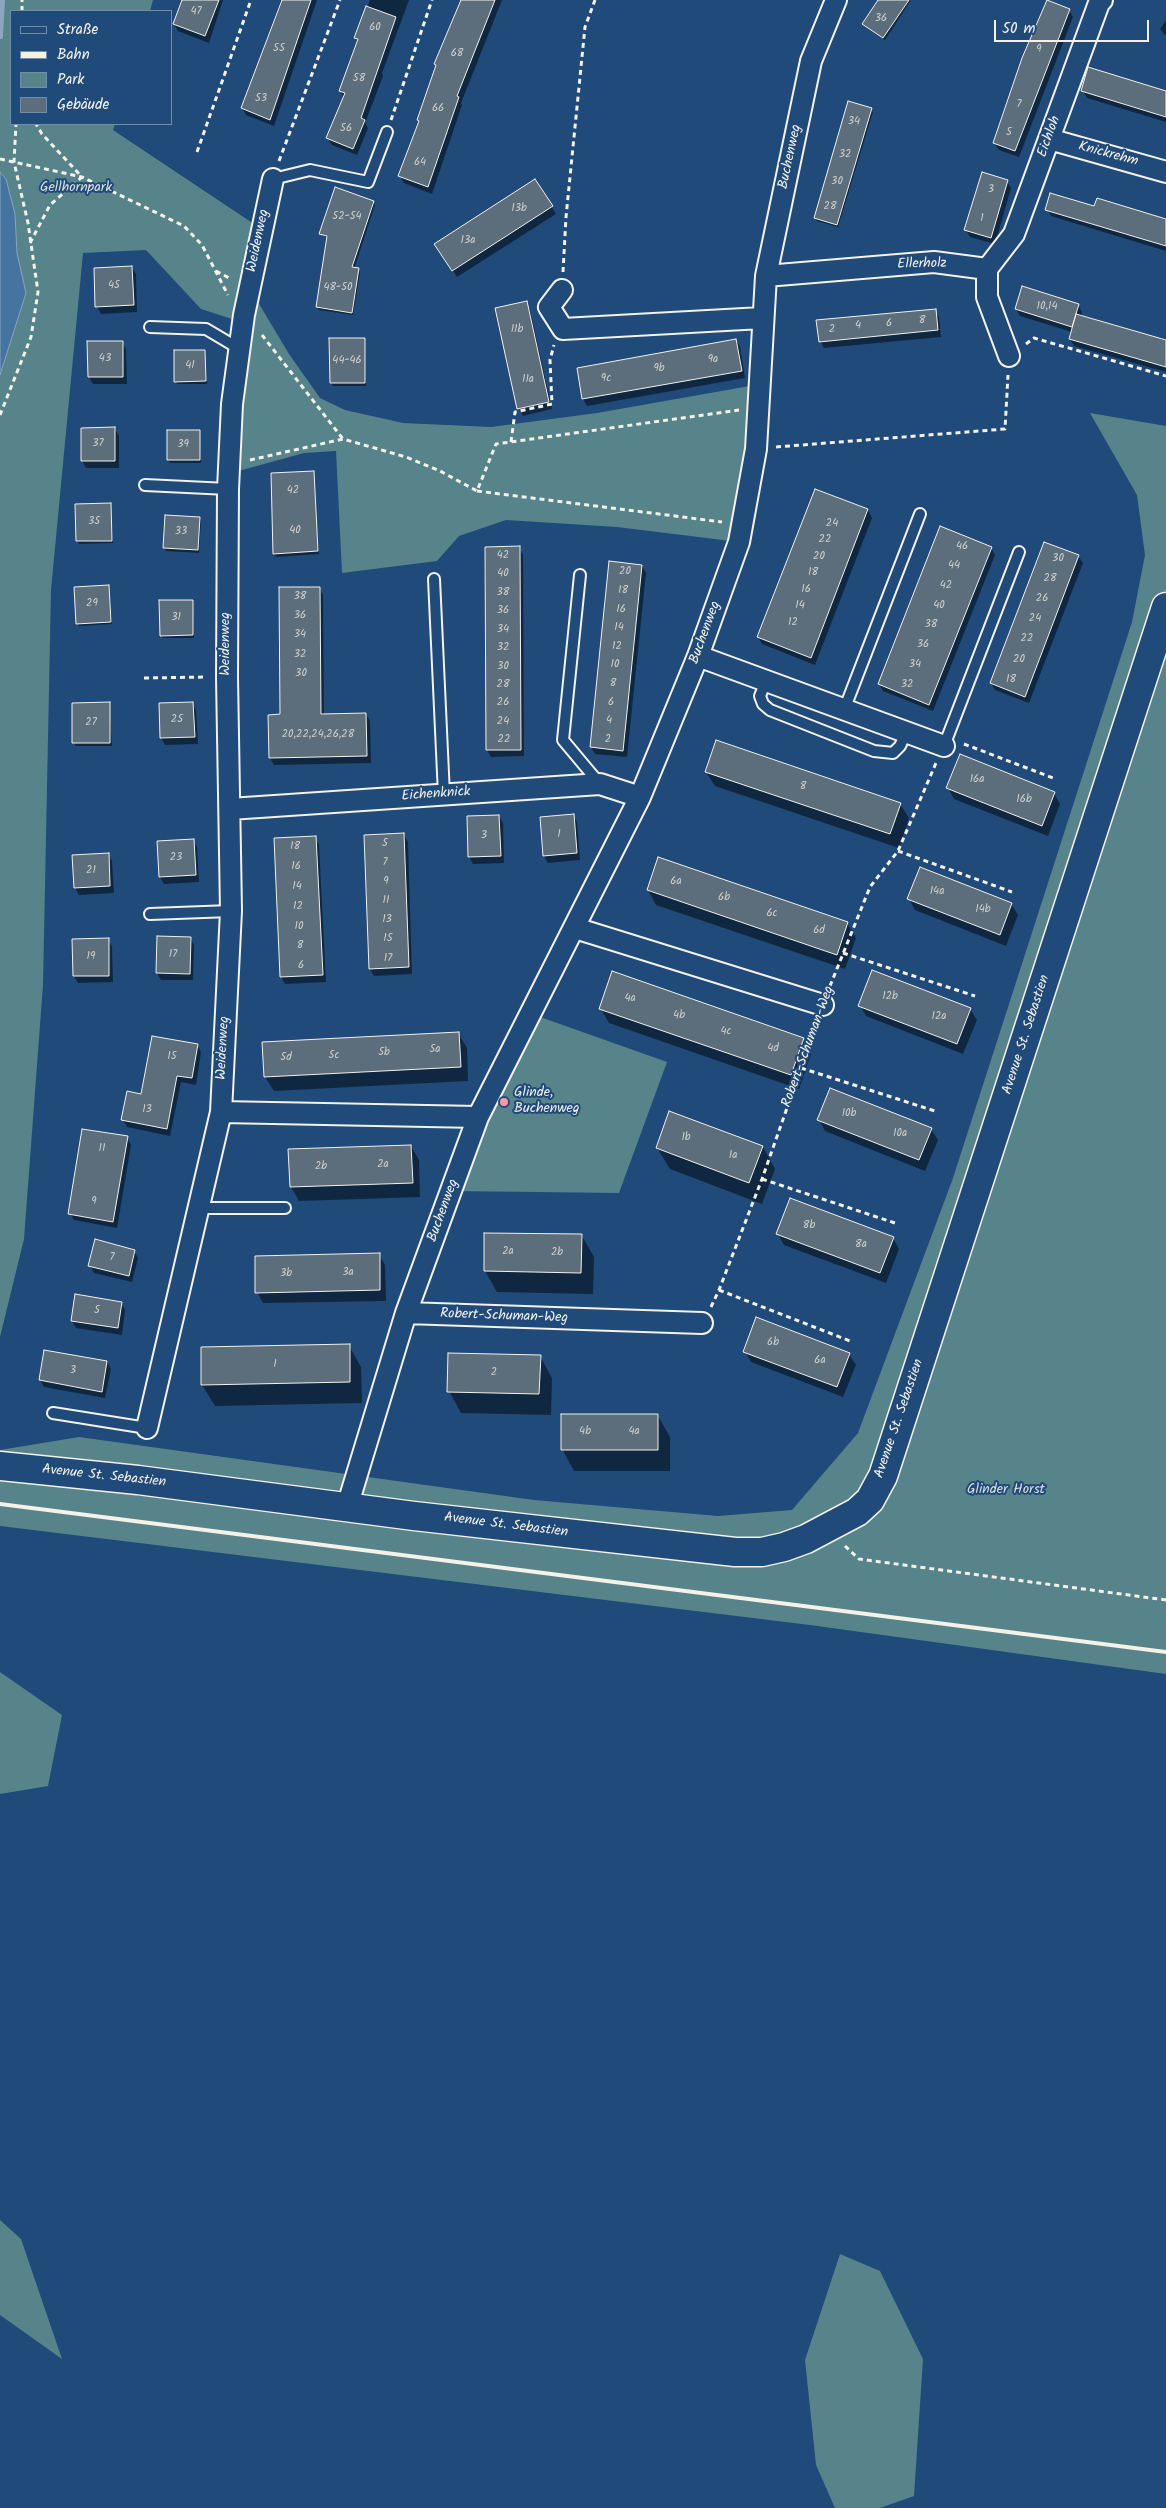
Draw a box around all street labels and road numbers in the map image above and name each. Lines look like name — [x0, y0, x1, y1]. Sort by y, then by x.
street label: Eichloh — [1035, 114, 1065, 160]
street label: Buchenweg — [776, 123, 806, 191]
street label: Knickrehm — [1076, 139, 1140, 171]
street label: Weidenweg — [244, 208, 274, 274]
street label: Ellerholz — [897, 256, 947, 274]
street label: Buchenweg — [687, 599, 725, 667]
street label: Weidenweg — [219, 612, 235, 676]
street label: Eichenknick — [401, 784, 471, 806]
street label: Avenue St. Sebastien — [1000, 973, 1054, 1097]
street label: Robert-Schuman-Weg — [779, 984, 839, 1110]
street label: Weidenweg — [214, 1016, 234, 1080]
street label: Buchenweg — [425, 1177, 463, 1245]
street label: Robert-Schuman-Weg — [440, 1306, 568, 1328]
street label: Avenue St. Sebastien — [872, 1357, 928, 1481]
street label: Avenue St. Sebastien — [41, 1462, 167, 1492]
street label: Avenue St. Sebastien — [443, 1510, 569, 1542]

